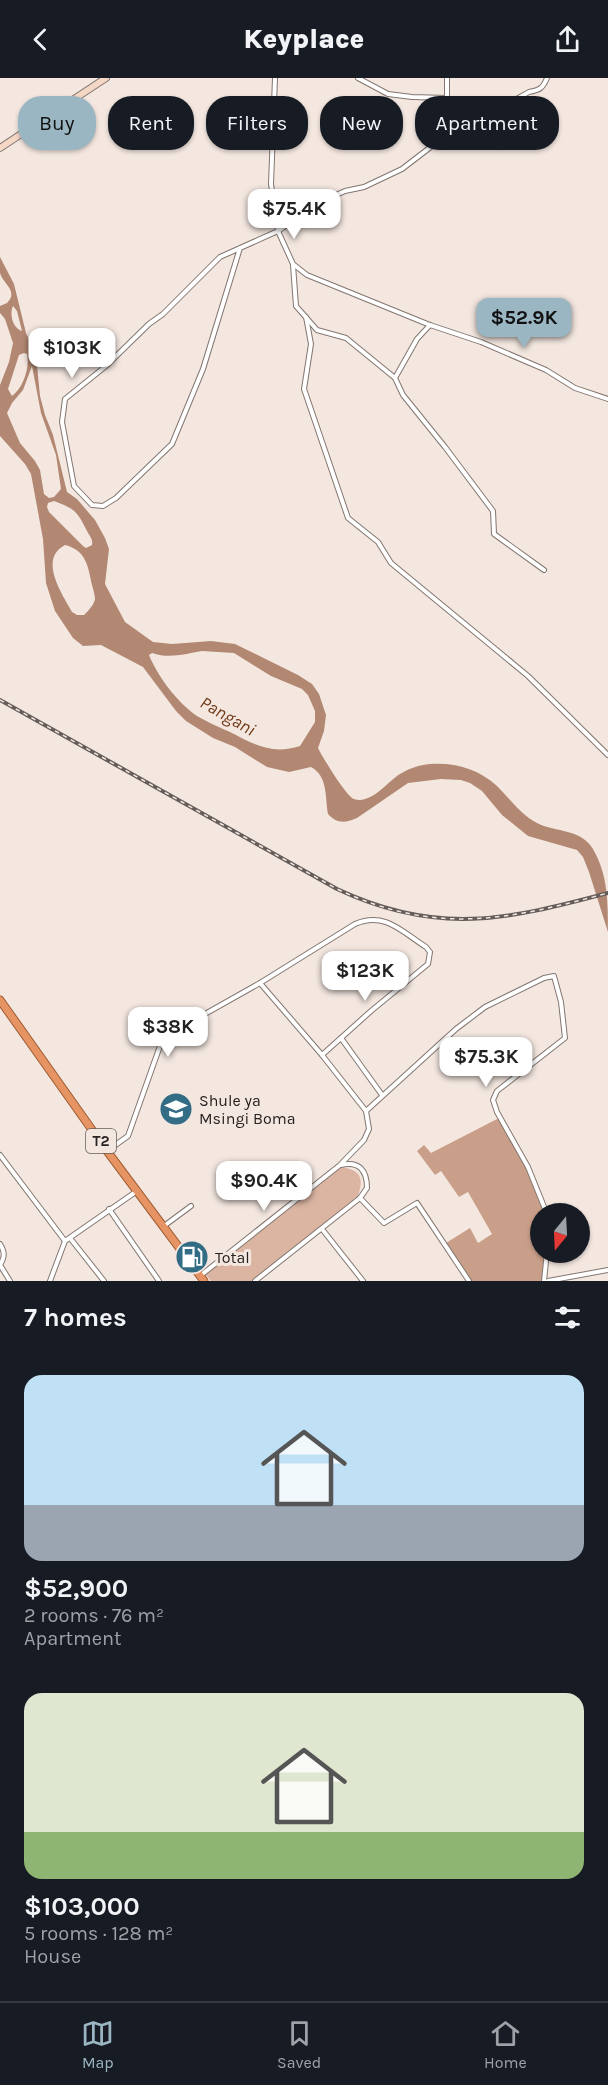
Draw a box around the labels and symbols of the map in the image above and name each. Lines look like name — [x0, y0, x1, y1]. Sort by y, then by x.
pin: $75.4K — [245, 189, 343, 240]
pin: $52.9K — [475, 298, 573, 349]
pin: $103K — [30, 328, 114, 379]
water label: Pangani — [196, 691, 260, 741]
pin: $123K — [323, 951, 407, 1002]
pin: $38K — [132, 1007, 204, 1058]
pin: $75.3K — [437, 1037, 535, 1088]
school or university icon: Shule ya Msingi Boma — [158, 1091, 194, 1127]
place label: Shule ya Msingi Boma — [199, 1091, 295, 1128]
road number: T2 — [86, 1129, 116, 1153]
pin: $90.4K — [215, 1161, 313, 1212]
north arrow — [530, 1203, 590, 1263]
fuel station icon: Total — [174, 1239, 210, 1275]
place label: Total — [215, 1248, 250, 1267]

